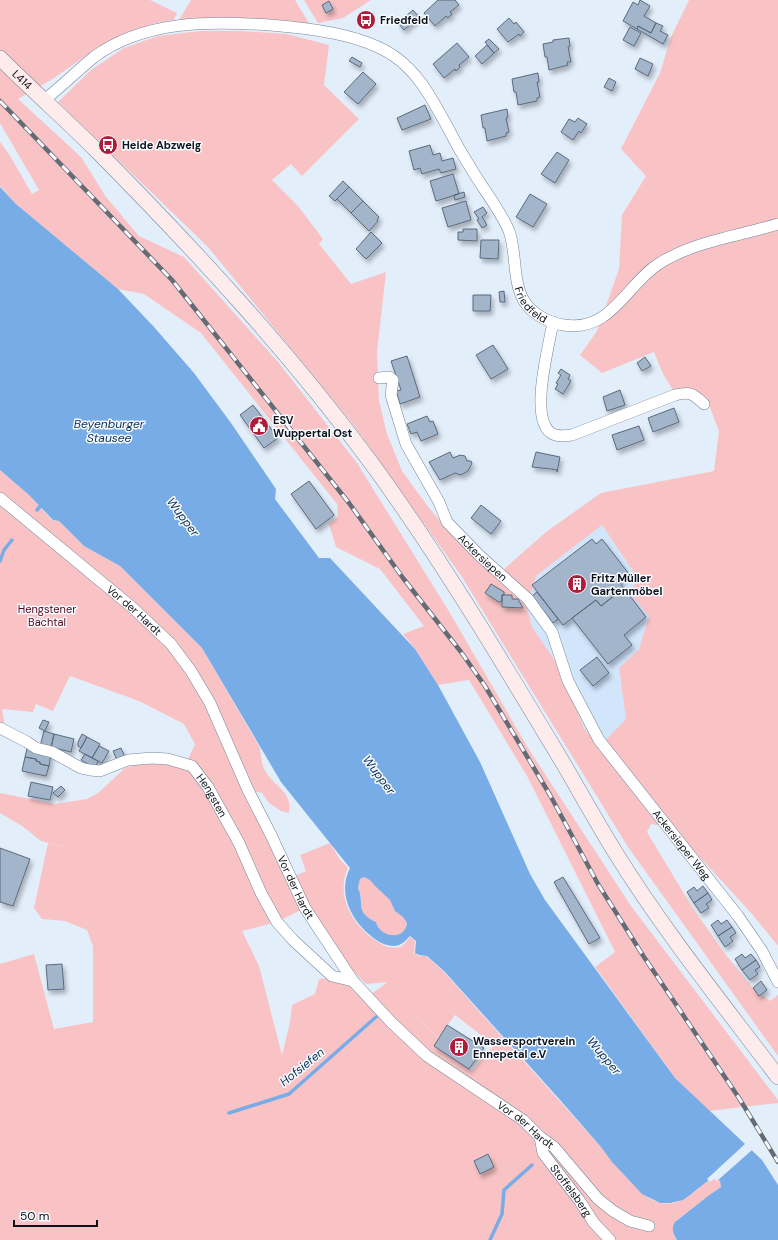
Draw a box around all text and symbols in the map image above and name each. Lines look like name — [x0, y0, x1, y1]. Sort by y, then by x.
bus stop icon: Friedfeld — [355, 9, 377, 31]
place label: Friedfeld — [380, 13, 428, 27]
street label: L414 — [9, 67, 35, 93]
bus stop icon: Heide Abzweig — [97, 134, 119, 156]
place label: Heide Abzweig — [122, 138, 202, 152]
street label: Friedfeld — [512, 285, 550, 326]
place label: ESV Wuppertal Ost — [273, 413, 352, 440]
public building icon: ESV Wuppertal Ost — [248, 415, 270, 437]
water label: Beyenburger Stausee — [74, 416, 145, 446]
water label: Wupper — [163, 494, 203, 540]
street label: Ackersiepen — [455, 531, 510, 584]
place label: Fritz Müller Gartenmöbel — [591, 571, 662, 598]
building icon: Fritz Müller Gartenmöbel — [566, 573, 588, 595]
street label: Vor der Hardt — [104, 582, 165, 638]
park label: Hengstener Bachtal — [18, 602, 76, 629]
water label: Wupper — [359, 752, 399, 798]
street label: Hengsten — [193, 771, 230, 820]
street label: Ackersieper Weg — [650, 807, 714, 883]
street label: Vor der Hardt — [274, 853, 317, 922]
place label: Wassersportverein Ennepetal e.V — [473, 1034, 575, 1061]
water label: Wupper — [584, 1034, 625, 1079]
building icon: Wassersportverein Ennepetal e.V — [448, 1036, 470, 1058]
water label: Hofsiefen — [276, 1044, 328, 1090]
street label: Vor der Hardt — [495, 1098, 557, 1152]
street label: Stoffelsberg — [547, 1161, 595, 1219]
scale bar — [14, 1202, 97, 1228]
text: 50 m — [20, 1208, 49, 1224]

